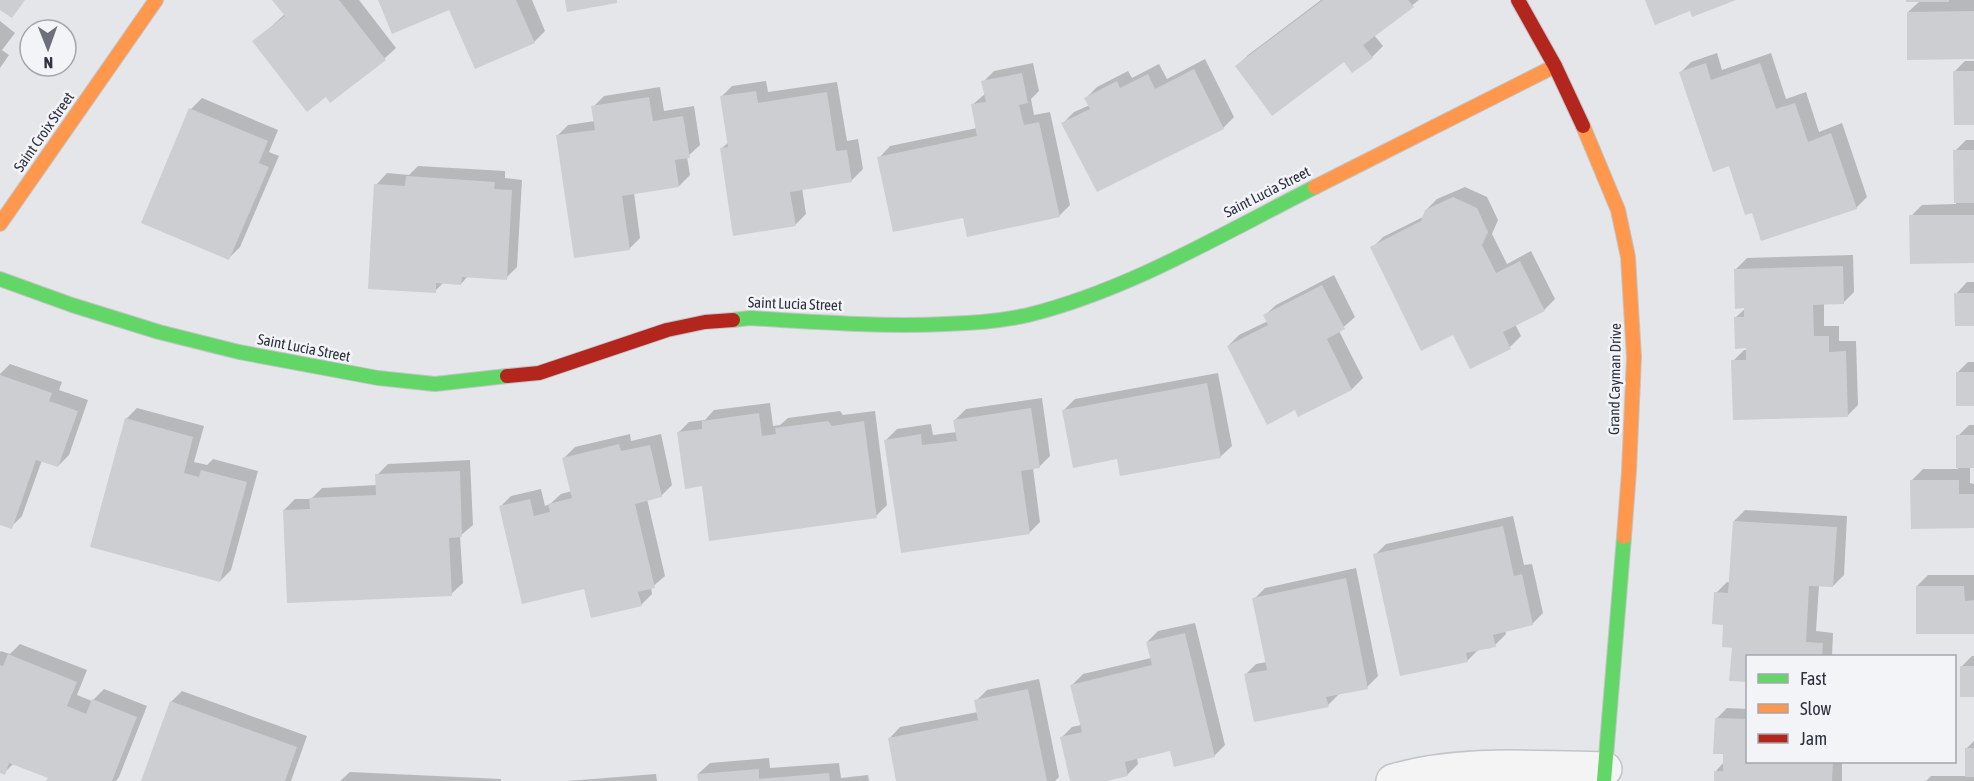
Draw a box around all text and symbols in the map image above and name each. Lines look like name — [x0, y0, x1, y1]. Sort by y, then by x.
north arrow — [18, 18, 78, 78]
text: N — [43, 54, 53, 72]
street label: Saint Croix Street — [10, 89, 77, 175]
street label: Saint Lucia Street — [1221, 163, 1313, 221]
street label: Saint Lucia Street — [748, 293, 842, 314]
street label: Grand Cayman Drive — [1605, 323, 1624, 435]
street label: Saint Lucia Street — [256, 330, 352, 365]
legend — [1746, 655, 1956, 763]
text: Fast — [1800, 668, 1827, 689]
text: Slow — [1800, 698, 1831, 719]
text: Jam — [1800, 728, 1827, 749]

